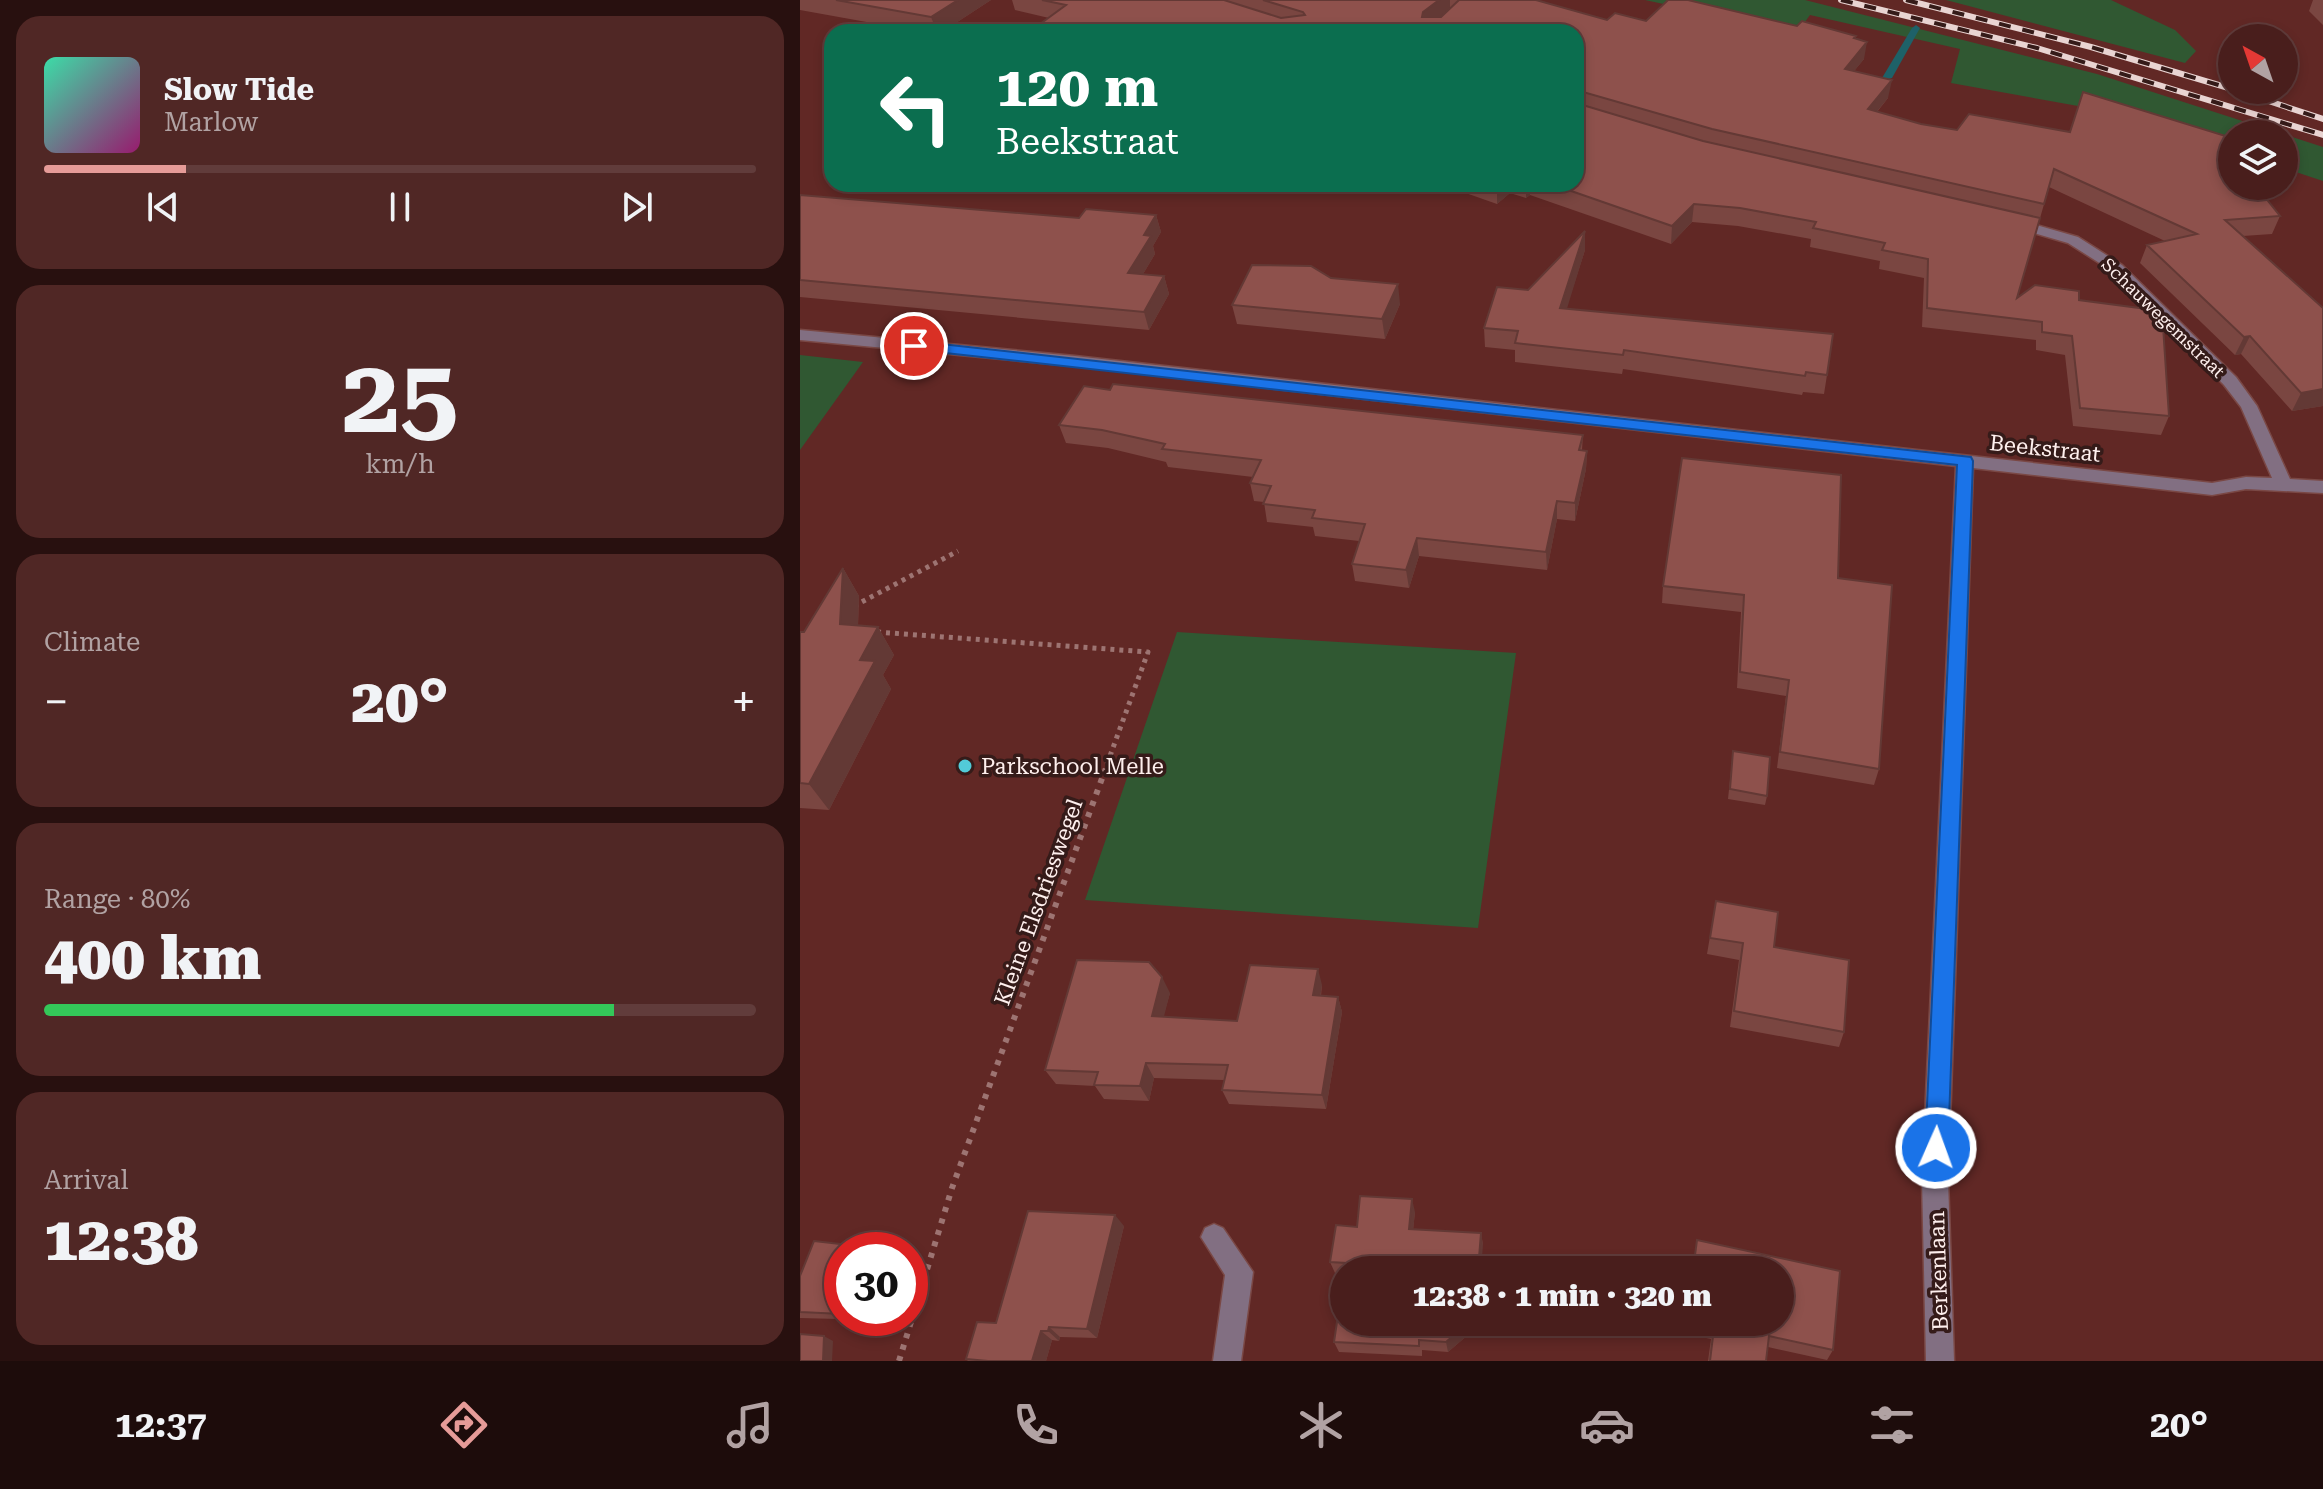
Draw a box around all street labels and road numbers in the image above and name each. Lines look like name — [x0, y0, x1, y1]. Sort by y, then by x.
street label: Schauwegemstraat — [2097, 254, 2229, 382]
street label: Beekstraat — [1988, 430, 2102, 467]
street label: Kleine Elsdrieswegel — [989, 795, 1088, 1009]
street label: Berkenlaan — [1924, 1211, 1953, 1331]

